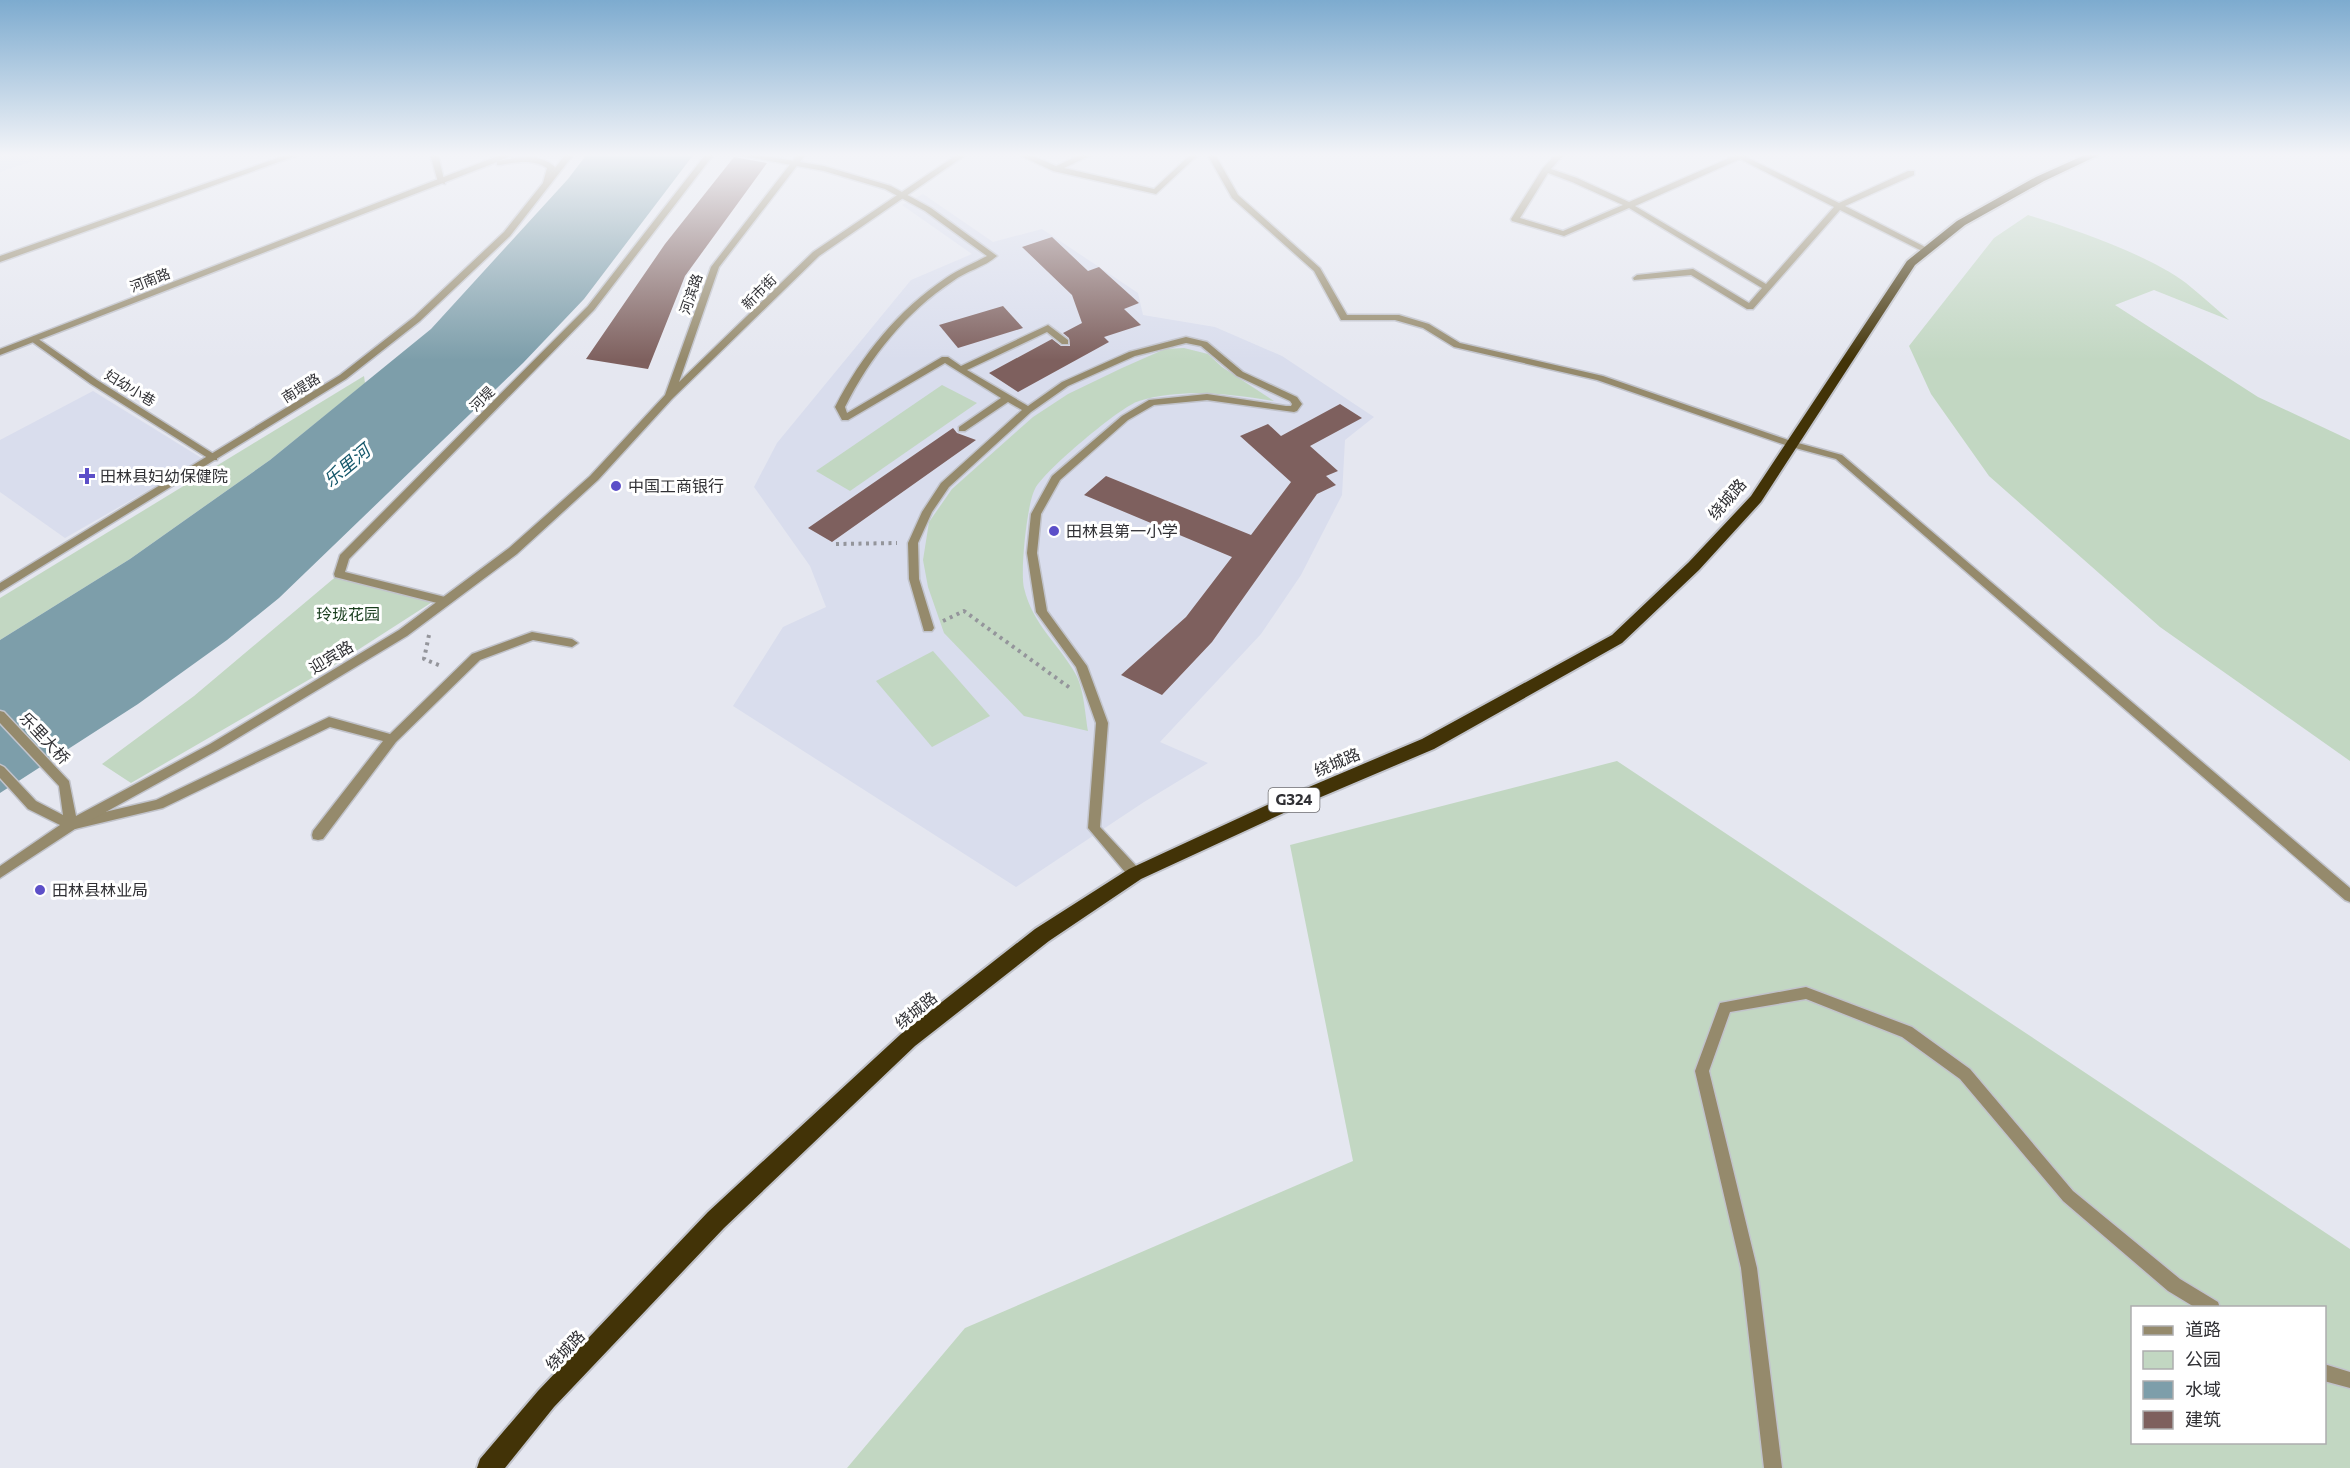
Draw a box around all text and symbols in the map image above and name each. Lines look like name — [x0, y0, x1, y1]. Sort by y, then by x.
street label: 河南路 — [127, 264, 172, 295]
street label: 河滨路 — [676, 271, 705, 316]
street label: 新市街 — [738, 271, 780, 313]
street label: 妇幼小巷 — [102, 366, 159, 409]
street label: 南堤路 — [278, 369, 323, 406]
street label: 河堤 — [466, 383, 498, 415]
water label: 乐里河 — [319, 438, 376, 491]
place label: 田林县妇幼保健院 — [100, 466, 228, 485]
marker: 田林县妇幼保健院 — [78, 467, 96, 485]
street label: 绕城路 — [1704, 474, 1750, 523]
place label: 中国工商银行 — [628, 476, 724, 495]
marker: 中国工商银行 — [609, 479, 623, 493]
place label: 田林县第一小学 — [1066, 521, 1178, 540]
marker: 田林县第一小学 — [1047, 524, 1061, 538]
park label: 玲珑花园 — [316, 604, 380, 623]
street label: 迎宾路 — [305, 636, 356, 677]
street label: 乐里大桥 — [17, 708, 74, 768]
street label: 绕城路 — [1311, 743, 1363, 780]
road number: G324 — [1268, 788, 1320, 812]
place label: 田林县林业局 — [52, 880, 148, 899]
marker: 田林县林业局 — [33, 883, 47, 897]
street label: 绕城路 — [891, 987, 940, 1032]
legend — [2131, 1306, 2326, 1444]
text: 道路 — [2185, 1318, 2221, 1340]
street label: 绕城路 — [541, 1326, 588, 1374]
text: 公园 — [2185, 1348, 2221, 1370]
text: 水域 — [2185, 1378, 2221, 1400]
text: 建筑 — [2185, 1408, 2221, 1430]

